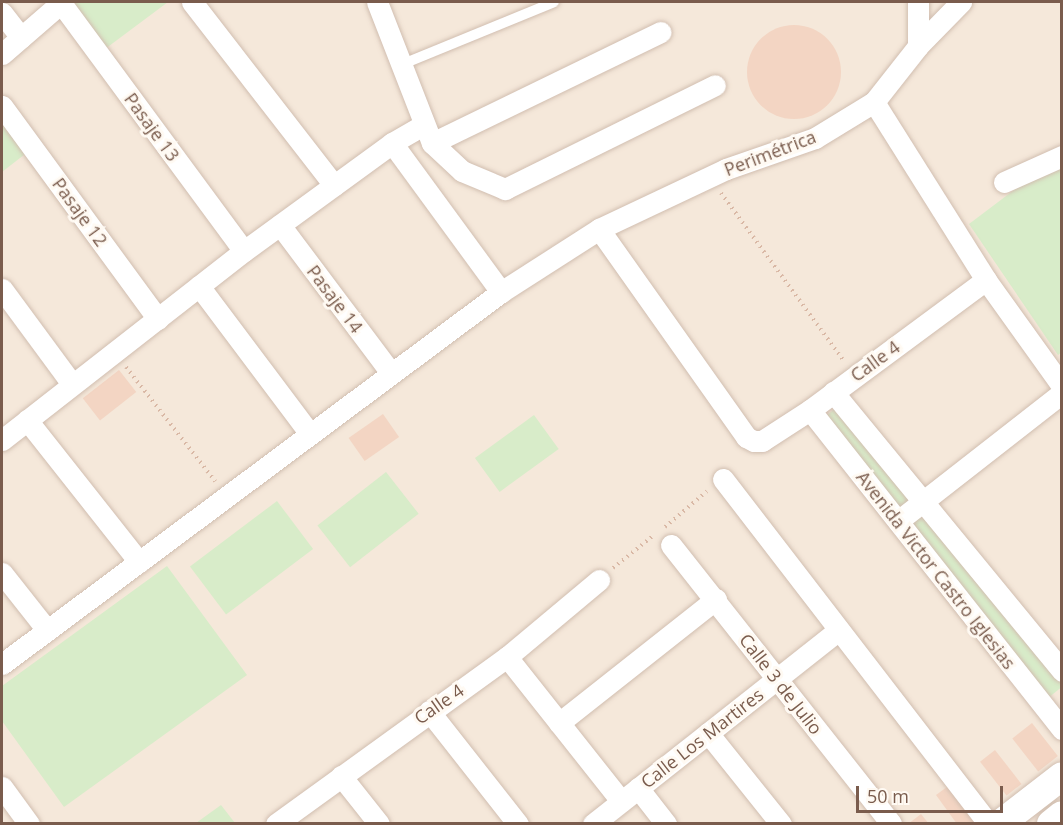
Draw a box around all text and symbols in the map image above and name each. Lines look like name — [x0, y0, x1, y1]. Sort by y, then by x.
street label: Pasaje 13 — [120, 89, 184, 165]
street label: Perimétrica — [721, 126, 819, 180]
street label: Pasaje 12 — [48, 174, 112, 250]
street label: Pasaje 14 — [303, 261, 367, 337]
street label: Calle 4 — [846, 336, 904, 386]
street label: Avenida Victor Castro Iglesias — [852, 467, 1020, 673]
street label: Calle 3 de Julio — [735, 629, 827, 739]
street label: Calle 4 — [410, 679, 468, 729]
street label: Calle Los Martires — [637, 684, 767, 792]
scale bar — [859, 774, 1006, 812]
text: 50 m — [867, 784, 909, 808]

